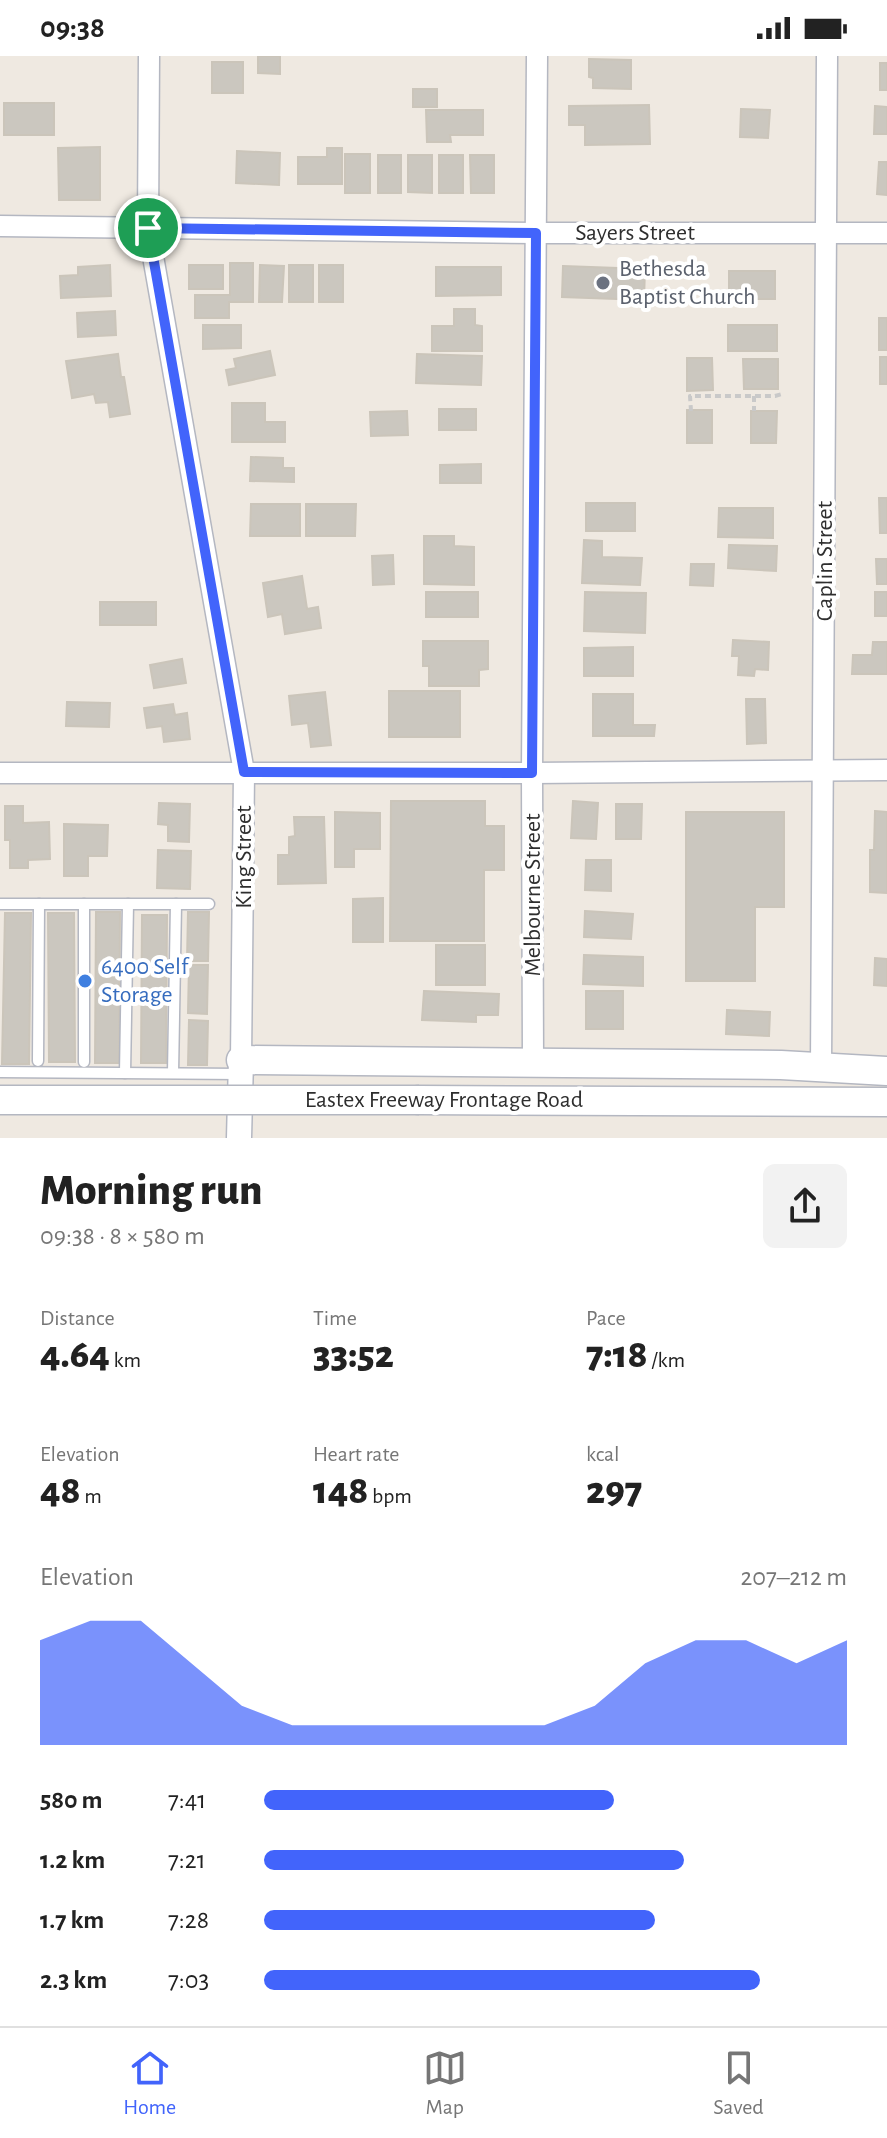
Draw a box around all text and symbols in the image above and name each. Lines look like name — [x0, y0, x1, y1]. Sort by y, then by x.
text: 09:38 — [40, 13, 105, 43]
pin — [114, 194, 182, 262]
icon: arrive — [126, 206, 170, 250]
street label: Sayers Street — [575, 221, 695, 245]
place label: Bethesda Baptist Church — [619, 257, 756, 309]
marker: Bethesda Baptist Church — [594, 274, 612, 292]
street label: Caplin Street — [813, 500, 837, 621]
street label: King Street — [232, 805, 256, 909]
street label: Melbourne Street — [521, 813, 545, 977]
place label: 6400 Self Storage — [101, 955, 190, 1007]
marker: 6400 Self Storage — [76, 972, 94, 990]
street label: Eastex Freeway Frontage Road — [305, 1088, 583, 1112]
button: share — [763, 1164, 847, 1248]
text: Morning run — [40, 1169, 263, 1213]
text: 09:38 · 8 × 580 m — [40, 1223, 205, 1249]
text: Distance — [40, 1307, 115, 1329]
text: Time — [313, 1307, 357, 1329]
text: Pace — [586, 1307, 626, 1329]
text: 4.64 — [40, 1335, 110, 1375]
text: 33:52 — [313, 1335, 394, 1375]
text: 7:18 — [586, 1335, 648, 1375]
text: km — [110, 1349, 141, 1371]
text: /km — [648, 1349, 685, 1371]
text: Elevation — [40, 1443, 120, 1465]
text: Heart rate — [313, 1443, 399, 1465]
text: kcal — [586, 1443, 620, 1465]
text: 48 — [40, 1471, 81, 1511]
text: 148 — [313, 1471, 368, 1511]
text: 297 — [586, 1471, 642, 1511]
text: m — [81, 1485, 102, 1507]
text: bpm — [368, 1485, 412, 1507]
text: Elevation — [40, 1564, 134, 1590]
text: 207–212 m — [741, 1564, 847, 1590]
text: 580 m — [40, 1787, 103, 1813]
text: 7:41 — [168, 1787, 206, 1813]
text: 1.2 km — [40, 1847, 105, 1873]
text: 7:21 — [168, 1847, 206, 1873]
text: 1.7 km — [40, 1907, 104, 1933]
text: 7:28 — [168, 1907, 209, 1933]
text: 2.3 km — [40, 1967, 107, 1993]
text: 7:03 — [168, 1967, 209, 1993]
tab: Home — [123, 2046, 176, 2120]
tab: Map — [423, 2046, 467, 2120]
tab: Saved — [713, 2046, 764, 2120]

